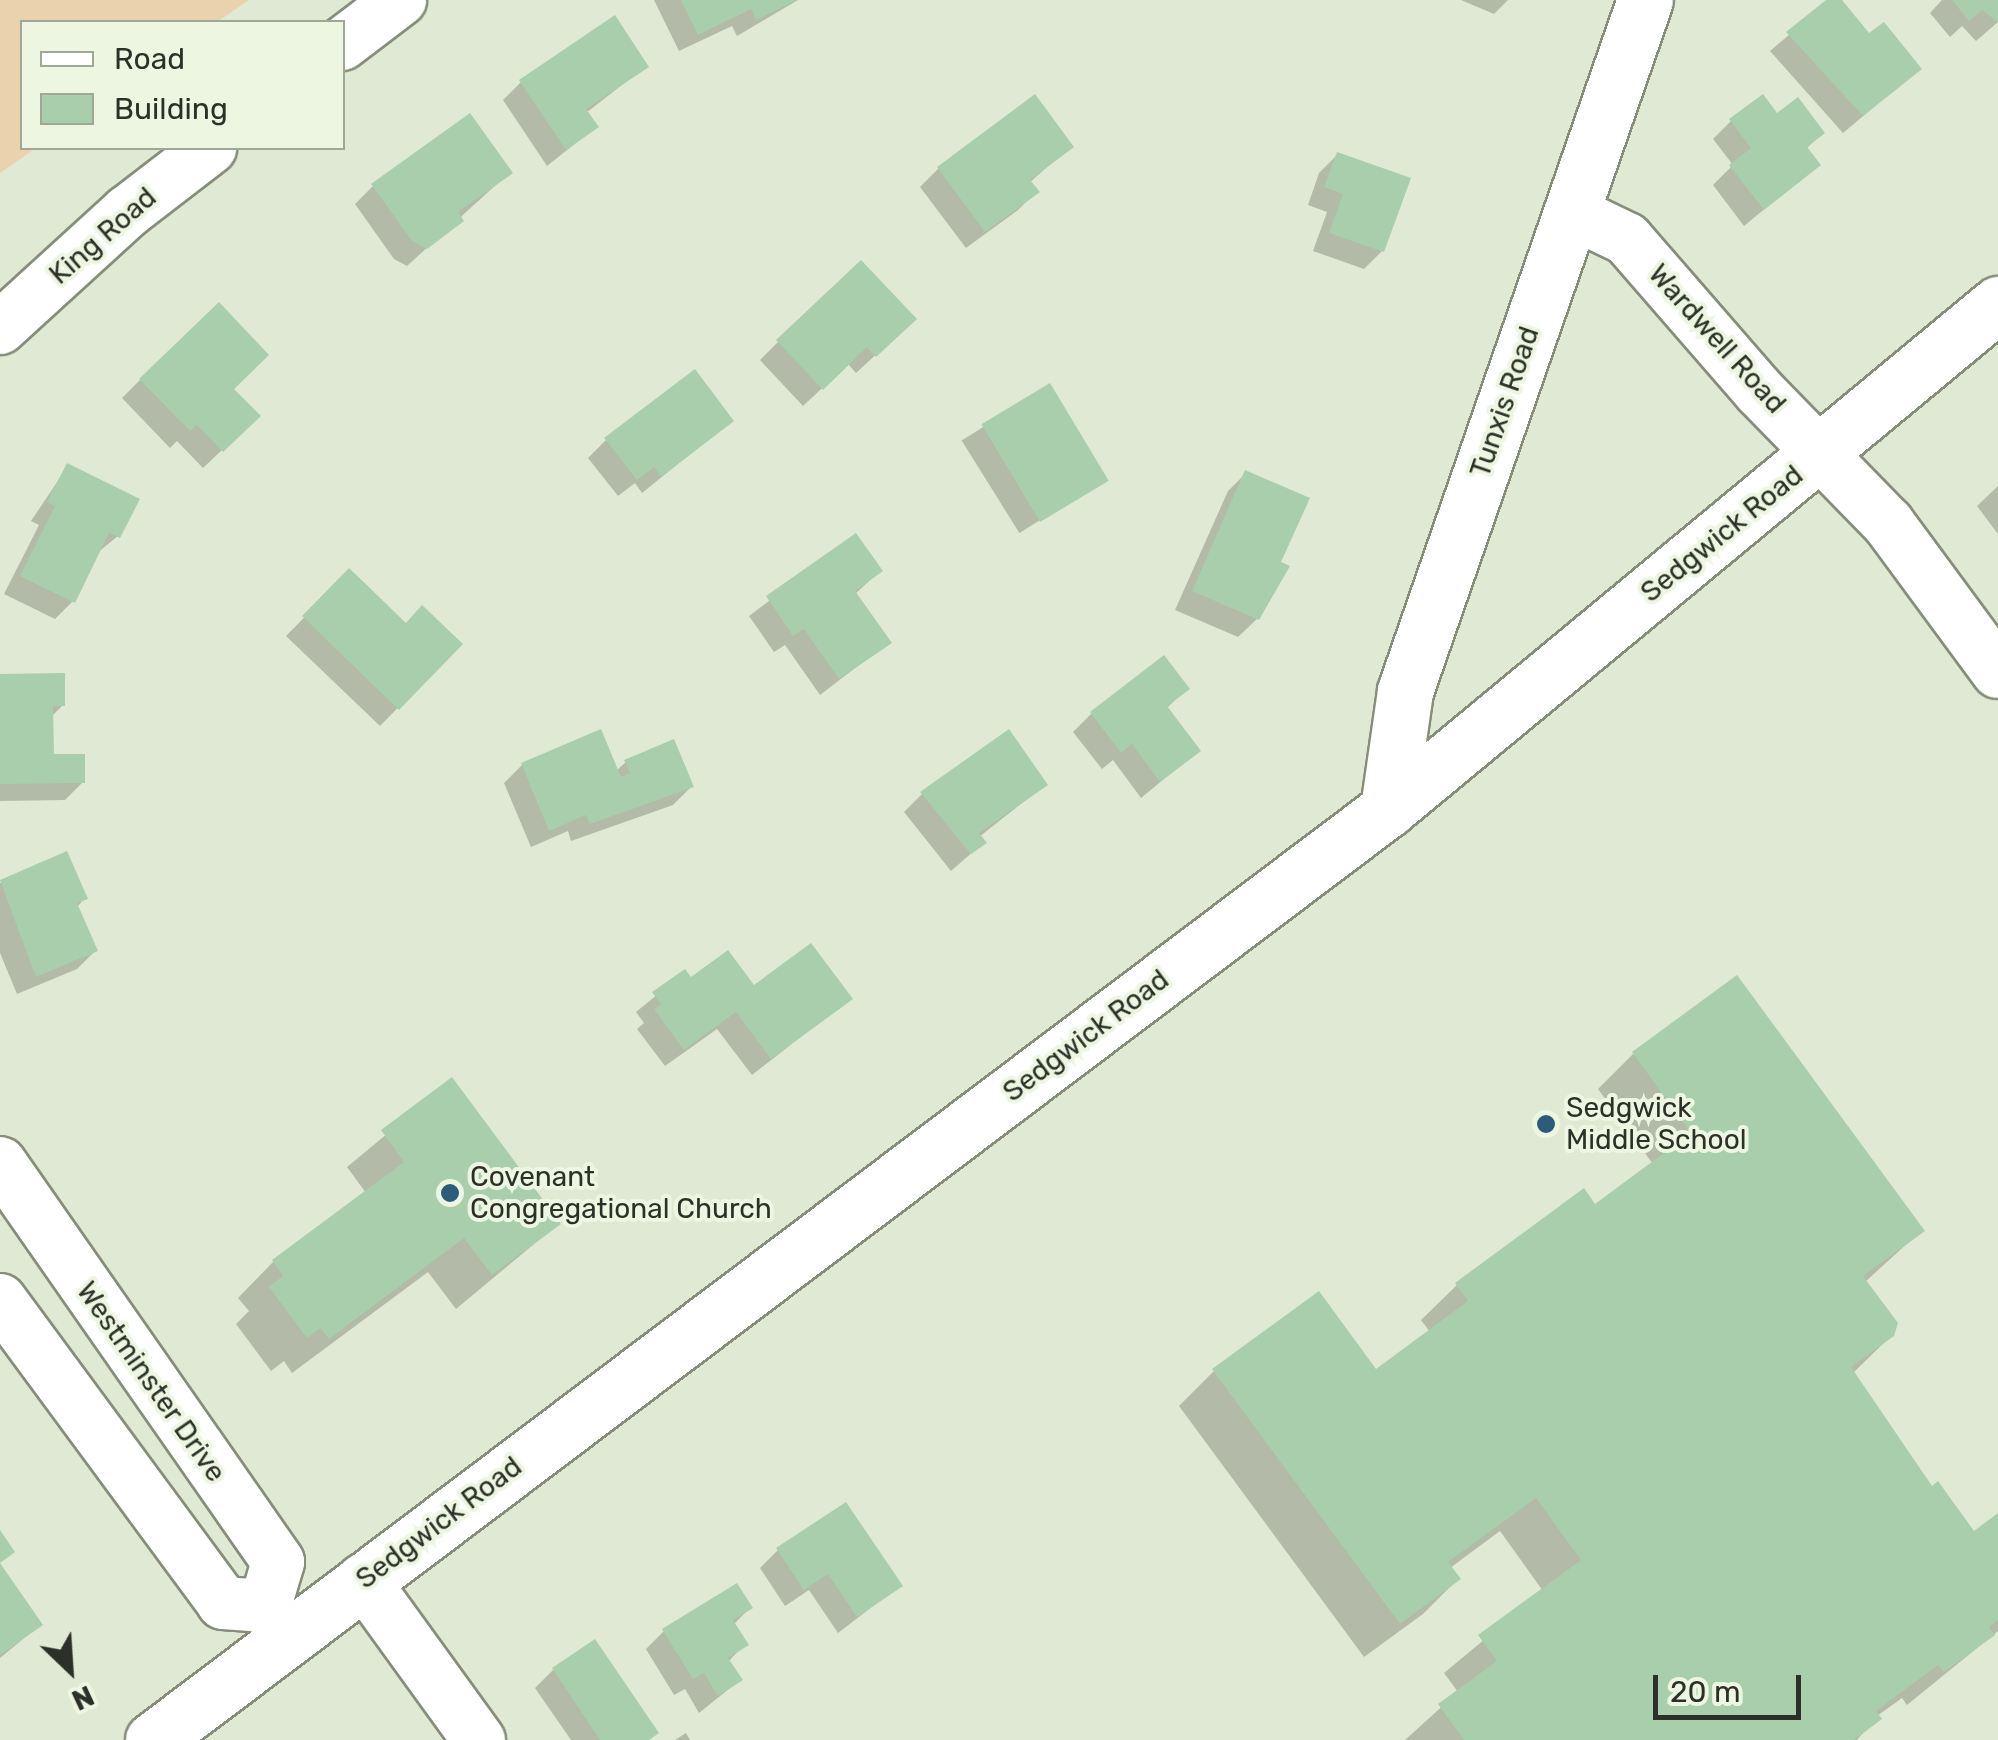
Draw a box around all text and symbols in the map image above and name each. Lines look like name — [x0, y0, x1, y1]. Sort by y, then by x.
legend — [20, 20, 345, 150]
text: Road — [114, 41, 185, 77]
text: Building — [114, 91, 228, 127]
street label: King Road — [43, 181, 163, 291]
street label: Wardwell Road — [1641, 258, 1793, 420]
street label: Tunxis Road — [1464, 322, 1546, 482]
street label: Sedgwick Road — [1634, 458, 1810, 610]
street label: Sedgwick Road — [996, 963, 1176, 1109]
place label: Sedgwick Middle School — [1566, 1091, 1747, 1157]
marker: Sedgwick Middle School — [1535, 1113, 1557, 1135]
place label: Covenant Congregational Church — [470, 1160, 772, 1226]
marker: Covenant Congregational Church — [439, 1182, 461, 1204]
street label: Westminster Drive — [69, 1275, 233, 1489]
street label: Sedgwick Road — [349, 1450, 529, 1596]
north arrow — [20, 1620, 120, 1720]
scale bar — [1658, 1655, 1806, 1717]
text: 20 m — [1670, 1674, 1741, 1710]
text: N — [67, 1678, 99, 1717]

